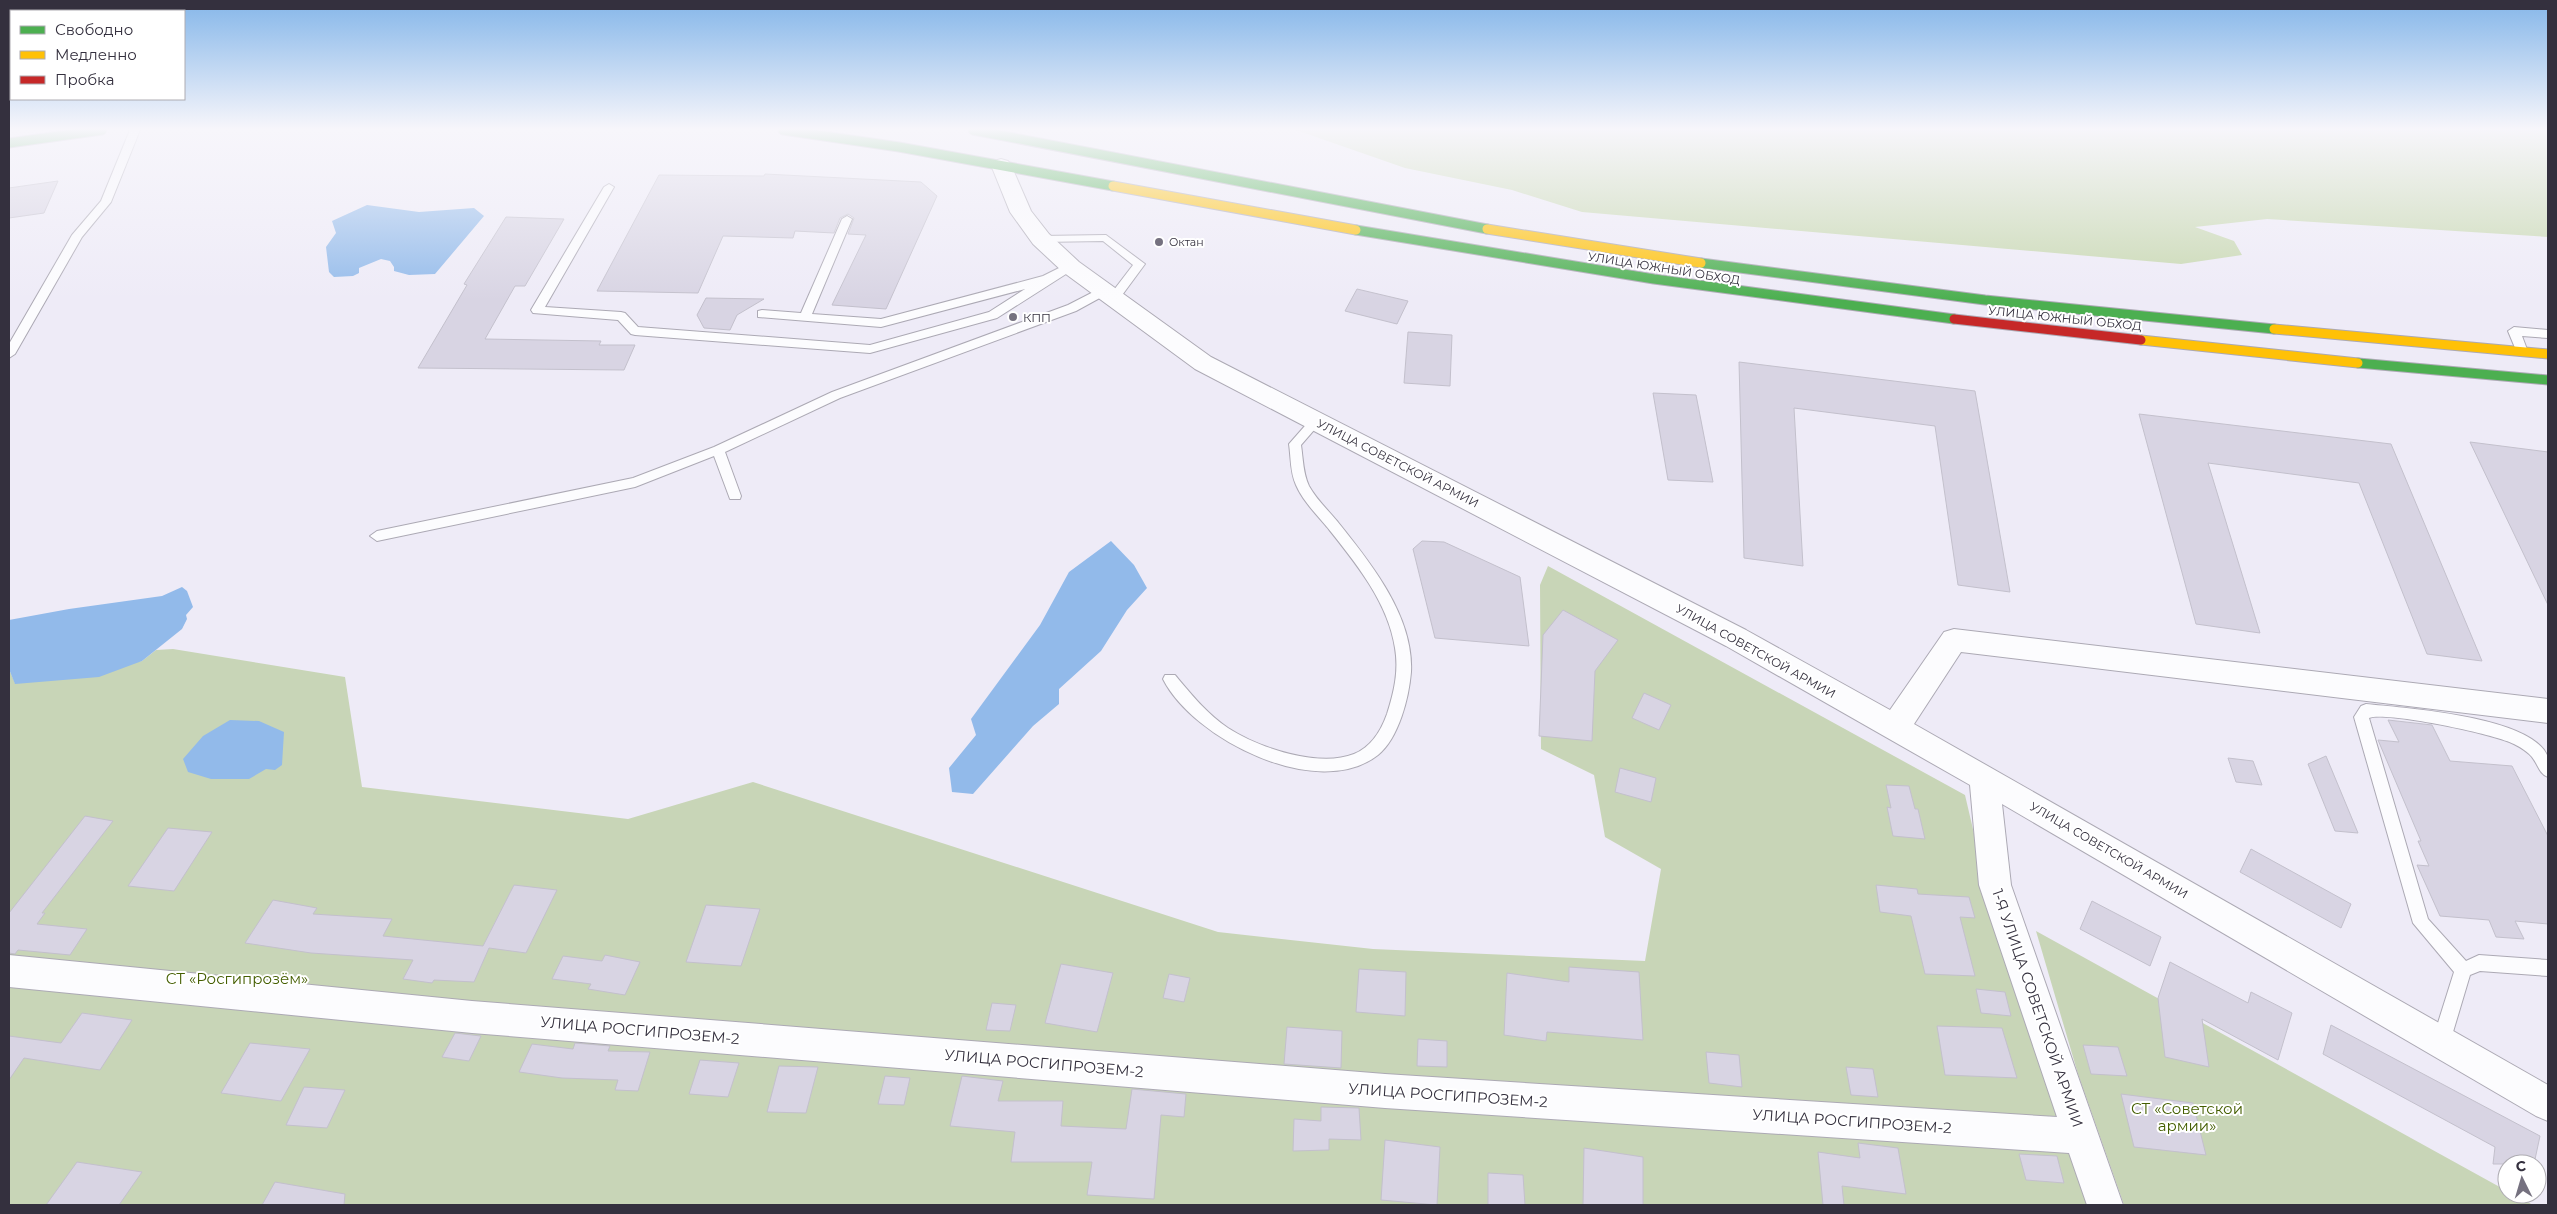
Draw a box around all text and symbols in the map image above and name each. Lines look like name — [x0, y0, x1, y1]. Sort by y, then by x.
legend — [10, 10, 185, 100]
text: Свободно — [55, 20, 133, 39]
text: Медленно — [55, 45, 137, 64]
text: Пробка — [55, 70, 114, 89]
place label: Октан — [1169, 235, 1204, 249]
marker: Октан — [1153, 236, 1165, 248]
street label: УЛИЦА ЮЖНЫЙ ОБХОД — [1587, 249, 1742, 288]
street label: УЛИЦА ЮЖНЫЙ ОБХОД — [1988, 302, 2143, 334]
place label: КПП — [1023, 310, 1051, 325]
marker: КПП — [1007, 311, 1019, 323]
street label: УЛИЦА СОВЕТСКОЙ АРМИИ — [1314, 415, 1482, 511]
street label: УЛИЦА СОВЕТСКОЙ АРМИИ — [1674, 601, 1838, 701]
street label: УЛИЦА СОВЕТСКОЙ АРМИИ — [2027, 798, 2191, 902]
street label: 1-Я УЛИЦА СОВЕТСКОЙ АРМИИ — [1988, 886, 2088, 1130]
park label: СТ «Росгипрозём» — [166, 969, 308, 988]
street label: УЛИЦА РОСГИПРОЗЕМ-2 — [540, 1012, 740, 1048]
street label: УЛИЦА РОСГИПРОЗЕМ-2 — [944, 1045, 1144, 1081]
street label: УЛИЦА РОСГИПРОЗЕМ-2 — [1348, 1079, 1548, 1111]
park label: СТ «Советской армии» — [2131, 1099, 2243, 1135]
street label: УЛИЦА РОСГИПРОЗЕМ-2 — [1752, 1105, 1952, 1137]
north arrow — [2497, 1154, 2547, 1204]
text: С — [2515, 1157, 2527, 1175]

